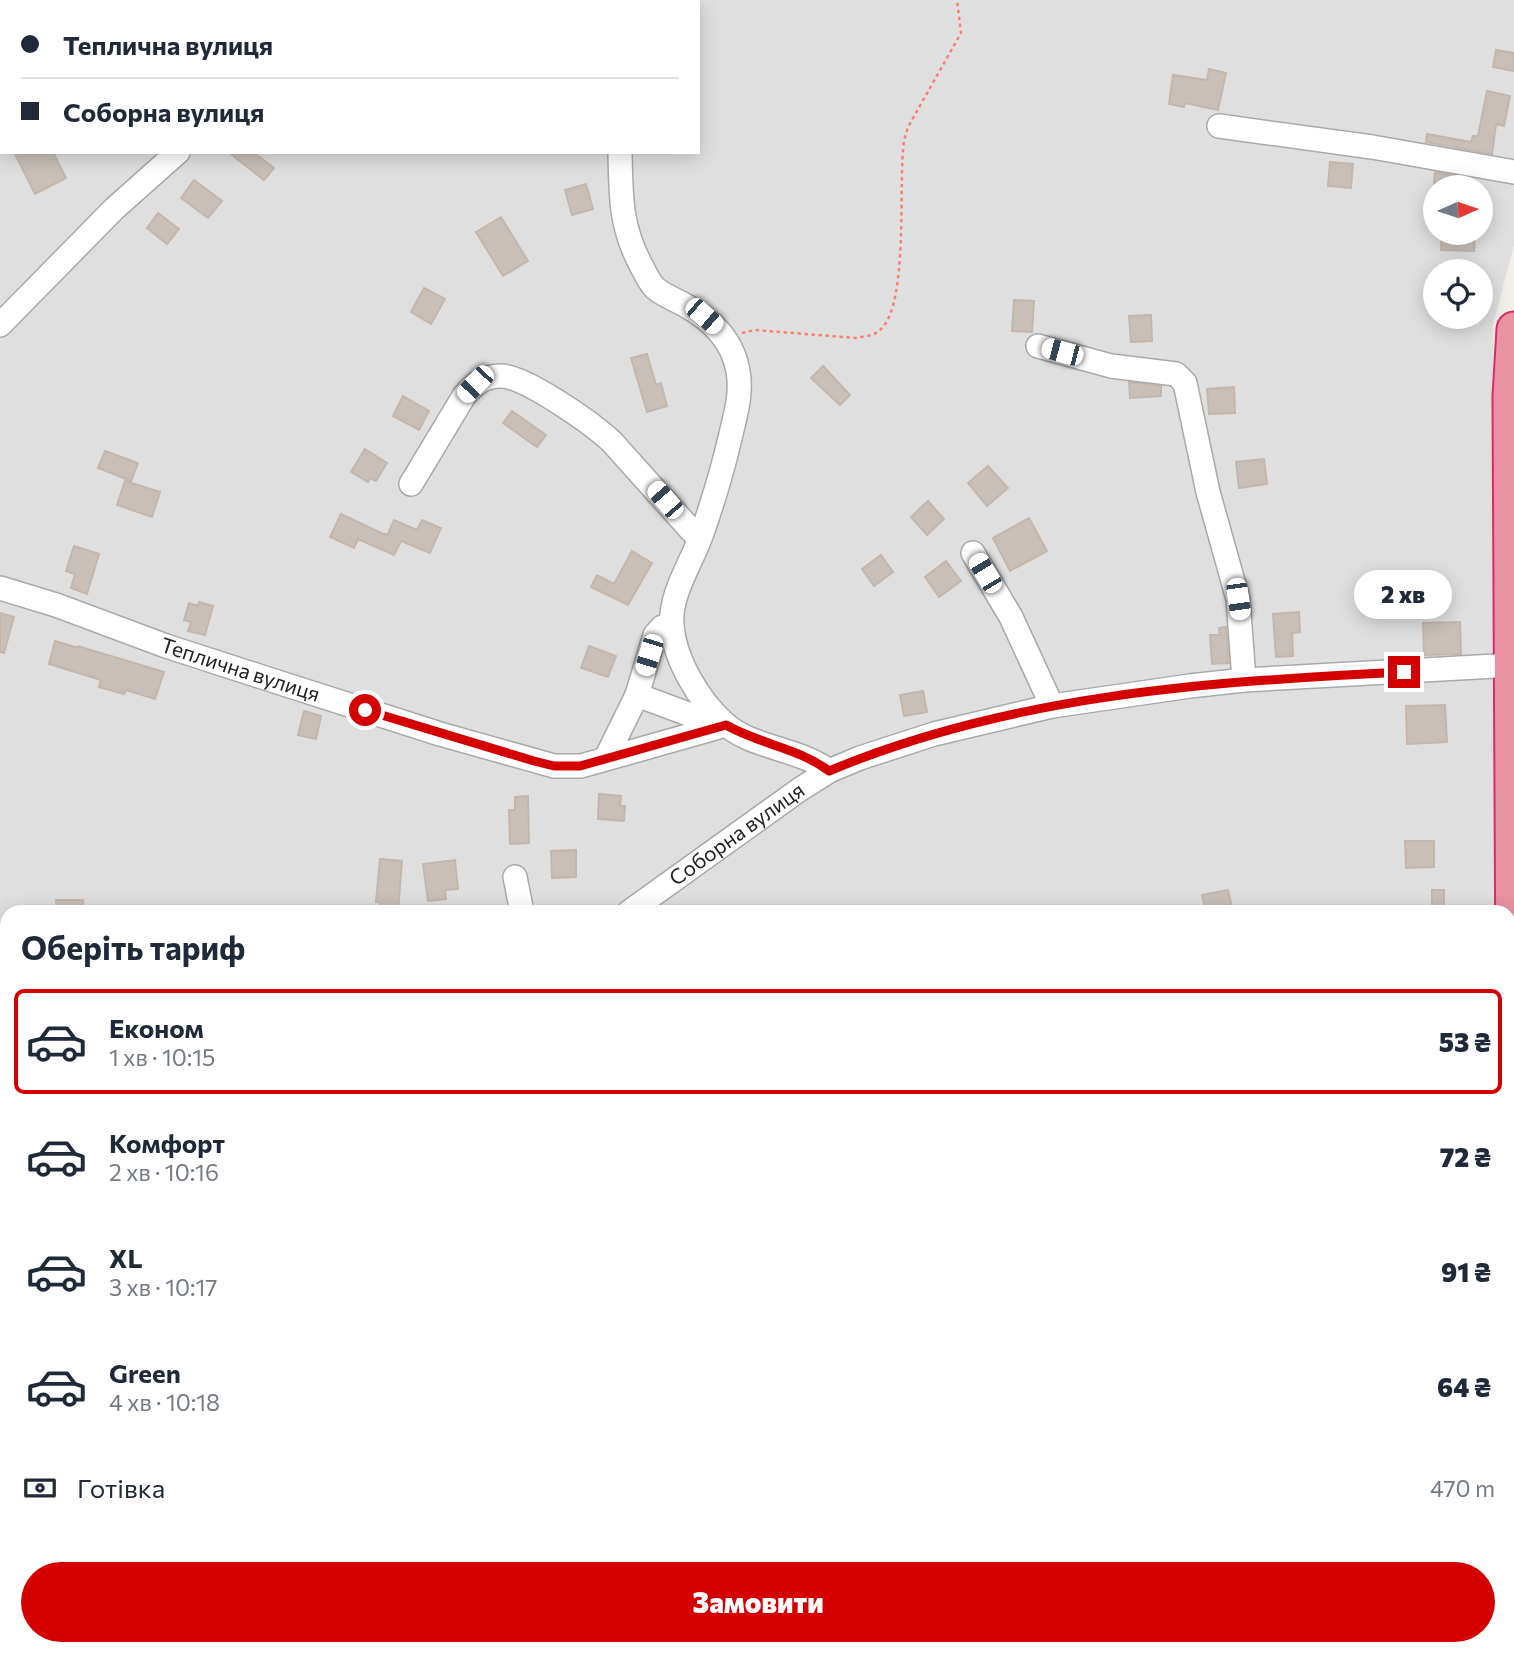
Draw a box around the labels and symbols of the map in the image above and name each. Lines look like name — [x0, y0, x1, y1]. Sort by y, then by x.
north arrow — [1423, 175, 1493, 245]
car — [682, 294, 727, 338]
car — [1039, 336, 1086, 368]
car — [453, 362, 498, 406]
car — [644, 477, 687, 523]
car — [966, 550, 1005, 596]
callout: 2 хв — [1355, 570, 1453, 620]
car — [1225, 577, 1252, 621]
street label: Теплична вулиця — [158, 631, 324, 706]
car — [633, 632, 666, 678]
route end — [1388, 656, 1420, 688]
route start — [349, 694, 381, 726]
street label: Соборна вулиця — [664, 776, 809, 890]

